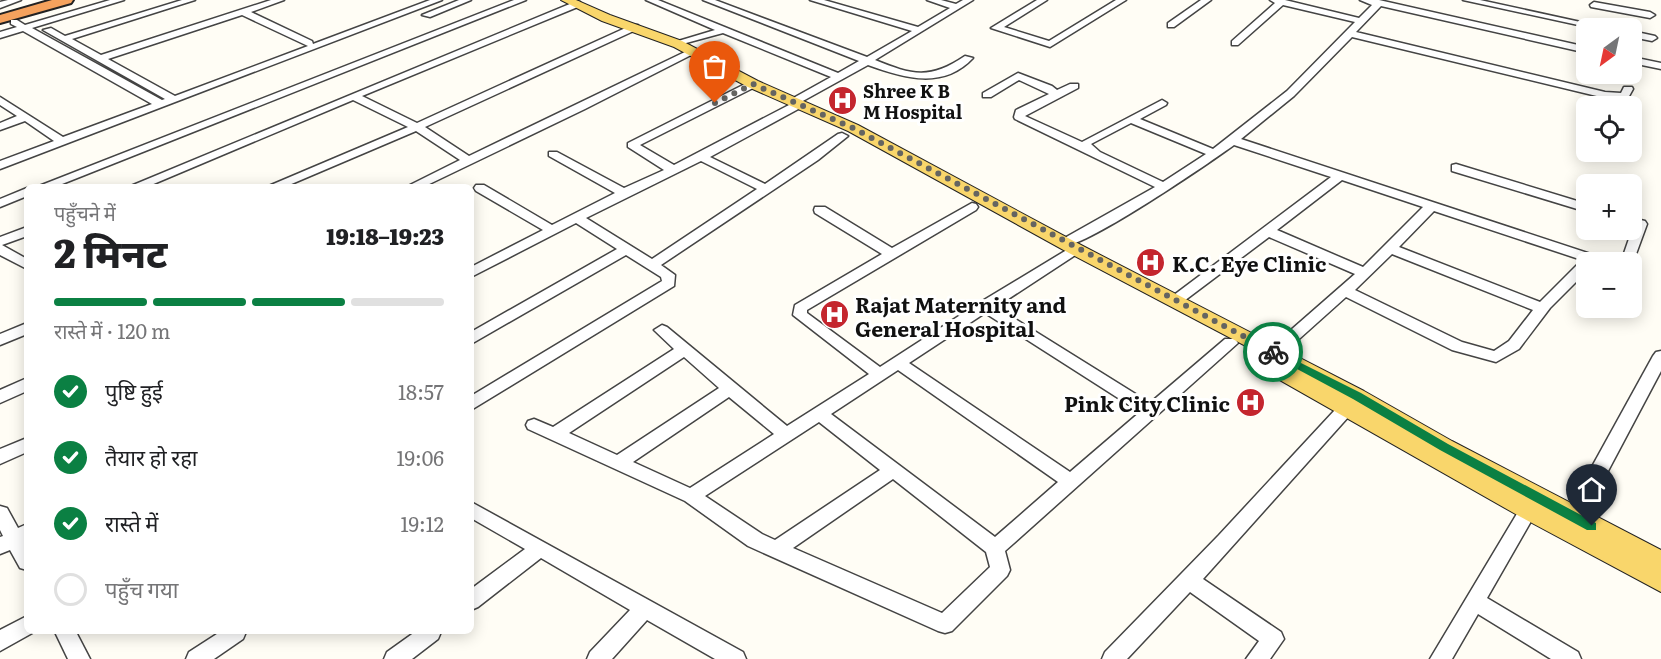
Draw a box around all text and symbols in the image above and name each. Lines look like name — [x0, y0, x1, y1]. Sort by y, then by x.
north arrow — [1576, 18, 1642, 84]
map controls — [1576, 18, 1642, 318]
pin — [689, 41, 740, 103]
icon: bag — [698, 50, 731, 83]
place label: Shree K B M Hospital — [863, 77, 963, 125]
hospital icon: Shree K B M Hospital — [826, 84, 858, 116]
button: locate — [1576, 96, 1642, 162]
button: + — [1576, 174, 1642, 240]
text: पहुँचने में — [54, 197, 116, 227]
text: 19:18–19:23 — [326, 219, 444, 252]
text: 2 मिनट — [54, 222, 167, 280]
hospital icon: K.C. Eye Clinic — [1135, 246, 1167, 278]
place label: K.C. Eye Clinic — [1172, 247, 1327, 278]
button: − — [1576, 252, 1642, 318]
place label: Rajat Maternity and General Hospital — [855, 288, 1067, 343]
hospital icon: Rajat Maternity and General Hospital — [818, 299, 850, 331]
text: रास्ते में · 120 m — [54, 315, 170, 345]
courier — [1243, 322, 1303, 382]
icon: bike — [1257, 336, 1290, 369]
text: पुष्टि हुई — [105, 374, 163, 407]
icon: check — [54, 375, 87, 408]
text: 18:57 — [398, 376, 444, 406]
hospital icon: Pink City Clinic — [1235, 386, 1267, 418]
place label: Pink City Clinic — [1064, 387, 1230, 418]
text: तैयार हो रहा — [105, 440, 198, 473]
icon: check — [54, 441, 87, 474]
text: 19:06 — [396, 442, 444, 472]
pin — [1566, 464, 1617, 526]
icon: home — [1575, 473, 1608, 506]
text: रास्ते में — [105, 506, 158, 539]
icon: check — [54, 507, 87, 540]
text: 19:12 — [400, 508, 444, 538]
text: पहुँच गया — [105, 572, 178, 605]

